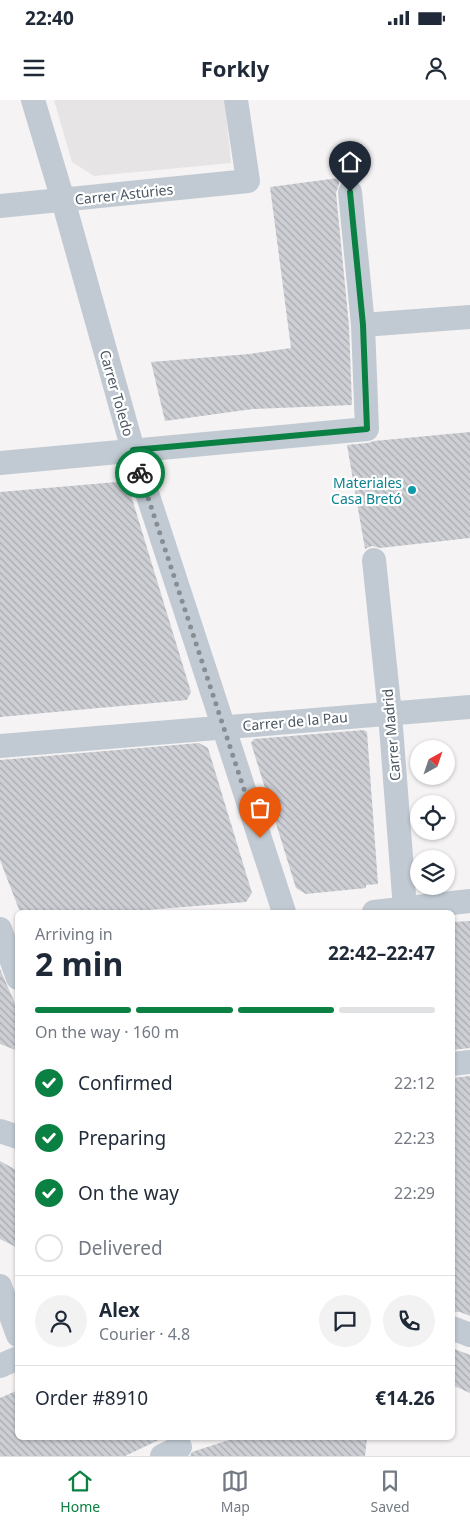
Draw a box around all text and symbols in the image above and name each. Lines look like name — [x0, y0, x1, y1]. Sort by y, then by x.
text: 22:40 — [25, 5, 74, 31]
text: Forkly — [201, 53, 269, 83]
icon: menu — [20, 54, 48, 82]
icon: person — [422, 54, 450, 82]
pin — [329, 141, 371, 192]
icon: home — [336, 148, 364, 176]
street label: Carrer Astúries — [74, 179, 174, 209]
street label: Carrer Toledo — [96, 348, 138, 438]
courier — [115, 448, 165, 498]
icon: bike — [126, 459, 154, 487]
place label: Materiales Casa Bretó — [331, 473, 402, 508]
marker: Materiales Casa Bretó — [406, 484, 418, 496]
street label: Carrer Madrid — [378, 688, 404, 782]
street label: Carrer de la Pau — [242, 707, 348, 735]
north arrow — [410, 740, 455, 785]
map controls — [410, 740, 455, 895]
pin — [239, 787, 281, 838]
icon: bag — [246, 794, 274, 822]
button: locate — [410, 795, 455, 840]
button: layers — [410, 850, 455, 895]
text: Arriving in — [35, 923, 113, 945]
text: 22:42–22:47 — [328, 940, 435, 966]
text: 2 min — [35, 942, 123, 985]
text: On the way · 160 m — [35, 1021, 179, 1043]
icon: check — [35, 1069, 63, 1097]
text: Confirmed — [78, 1070, 173, 1096]
text: 22:12 — [394, 1072, 435, 1094]
icon: check — [35, 1124, 63, 1152]
text: Preparing — [78, 1125, 166, 1151]
text: 22:23 — [394, 1127, 435, 1149]
icon: check — [35, 1179, 63, 1207]
text: On the way — [78, 1180, 179, 1206]
text: 22:29 — [394, 1182, 435, 1204]
text: Delivered — [78, 1235, 163, 1261]
button: person — [35, 1295, 87, 1347]
button: chat — [319, 1295, 371, 1347]
button: phone — [383, 1295, 435, 1347]
text: Alex — [99, 1297, 140, 1323]
text: Courier · 4.8 — [99, 1323, 190, 1345]
text: Order #8910 — [35, 1385, 148, 1411]
text: €14.26 — [375, 1385, 435, 1411]
tab: Home — [60, 1467, 100, 1516]
tab: Map — [221, 1467, 250, 1516]
tab: Saved — [371, 1467, 410, 1516]

